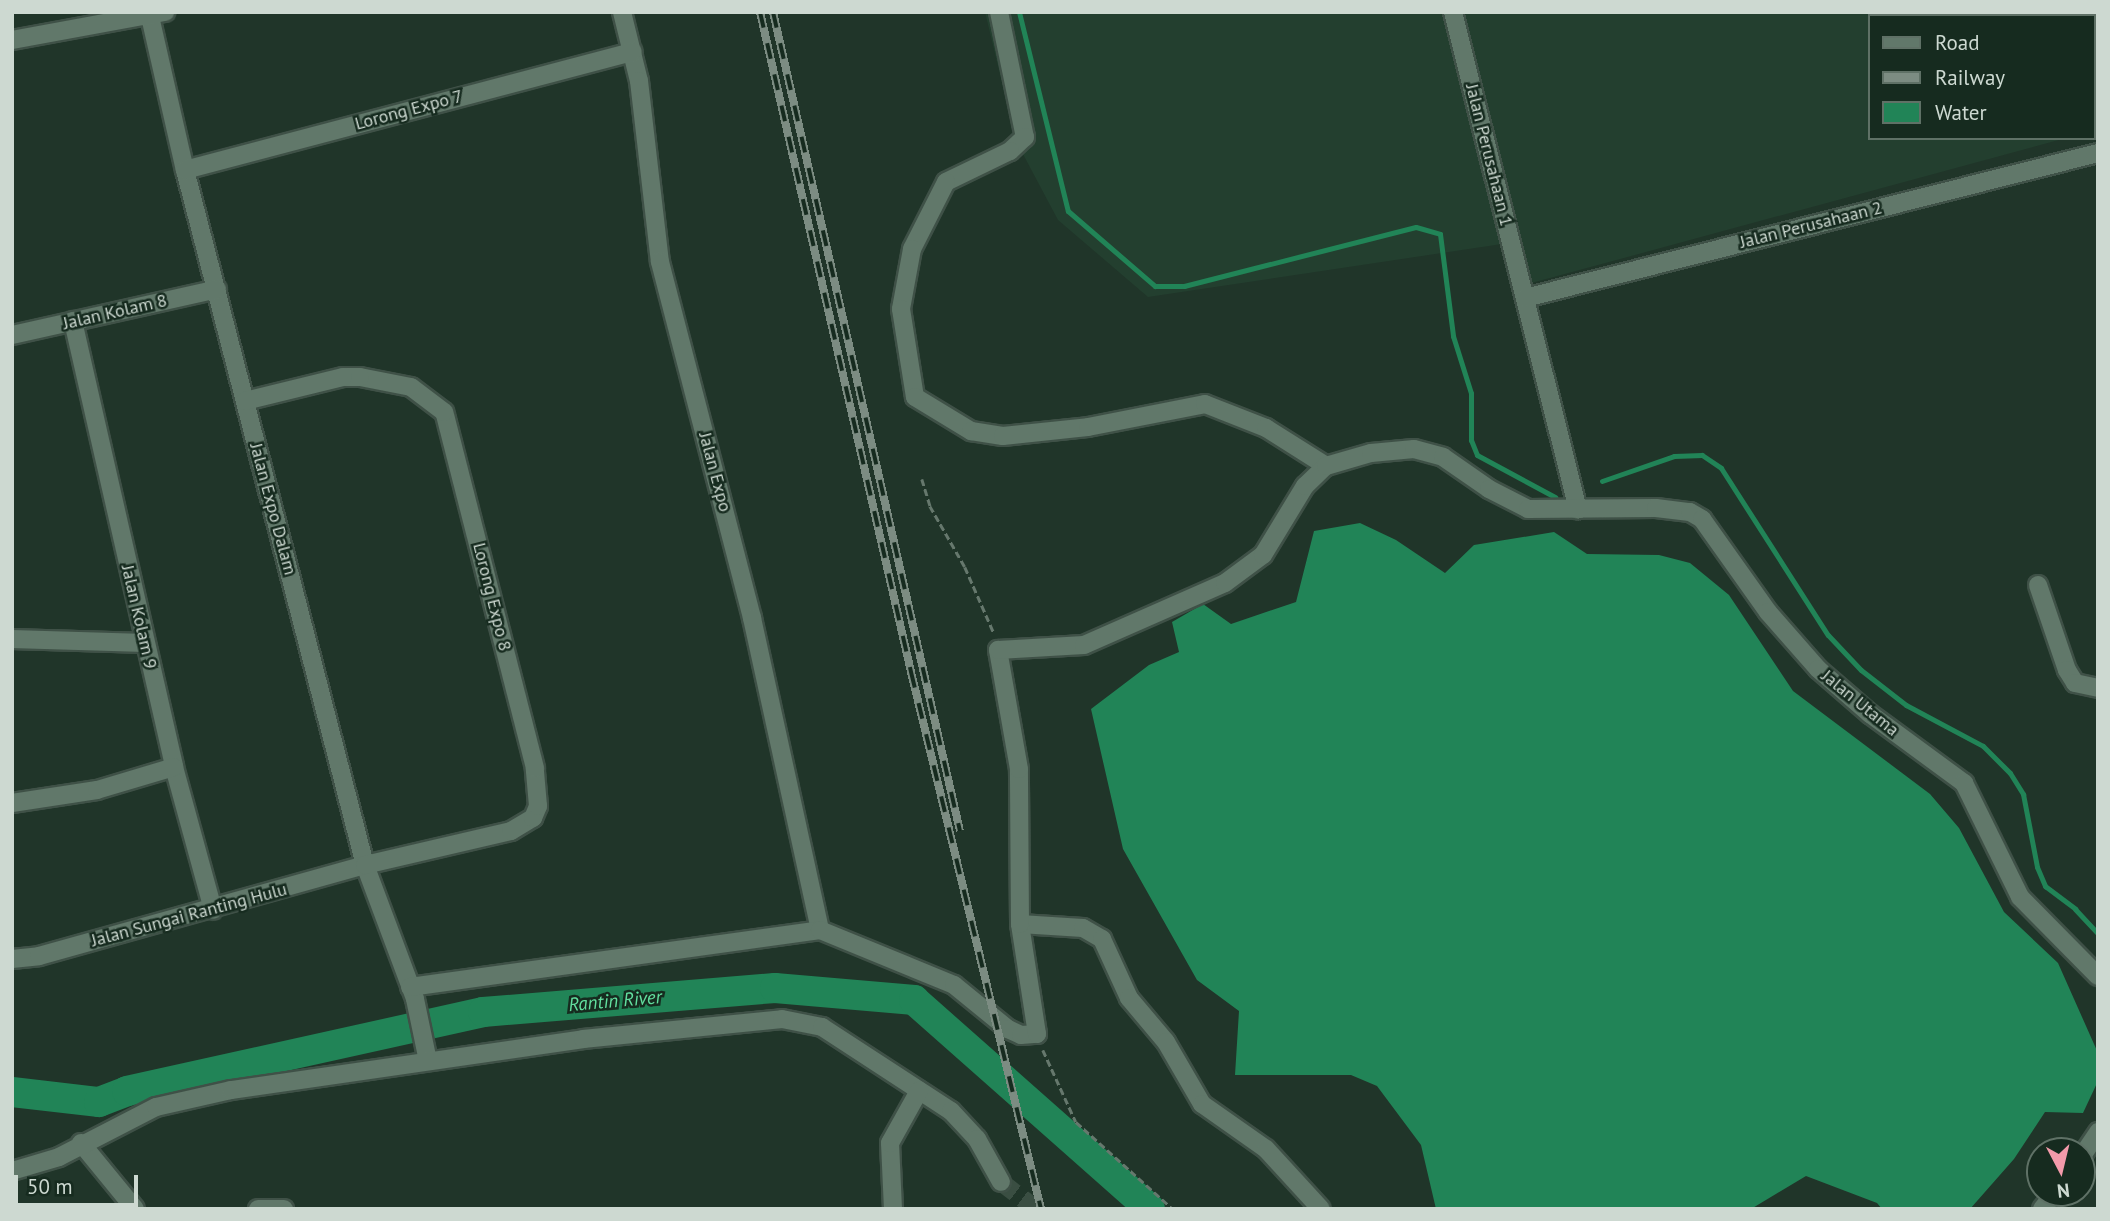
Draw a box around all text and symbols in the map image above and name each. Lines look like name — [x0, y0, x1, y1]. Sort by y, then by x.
legend — [1868, 14, 2096, 140]
text: Road — [1935, 29, 1979, 56]
text: Railway — [1935, 64, 2005, 91]
street label: Jalan Perusahaan 1 — [1461, 82, 1517, 228]
street label: Lorong Expo 7 — [353, 85, 465, 135]
text: Water — [1935, 99, 1987, 126]
street label: Jalan Perusahaan 2 — [1738, 197, 1884, 253]
street label: Jalan Kolam 8 — [61, 290, 169, 334]
street label: Jalan Expo — [694, 430, 736, 514]
street label: Jalan Expo Dalam — [245, 441, 301, 577]
street label: Lorong Expo 8 — [468, 541, 516, 653]
street label: Jalan Kolam 9 — [117, 563, 161, 671]
street label: Jalan Utama — [1817, 665, 1903, 741]
street label: Jalan Sungai Ranting Hulu — [89, 878, 289, 952]
water label: Rantin River — [567, 986, 663, 1016]
north arrow — [2026, 1137, 2096, 1207]
scale bar — [18, 1162, 142, 1206]
text: 50 m — [27, 1173, 73, 1200]
text: N — [2056, 1178, 2071, 1204]

